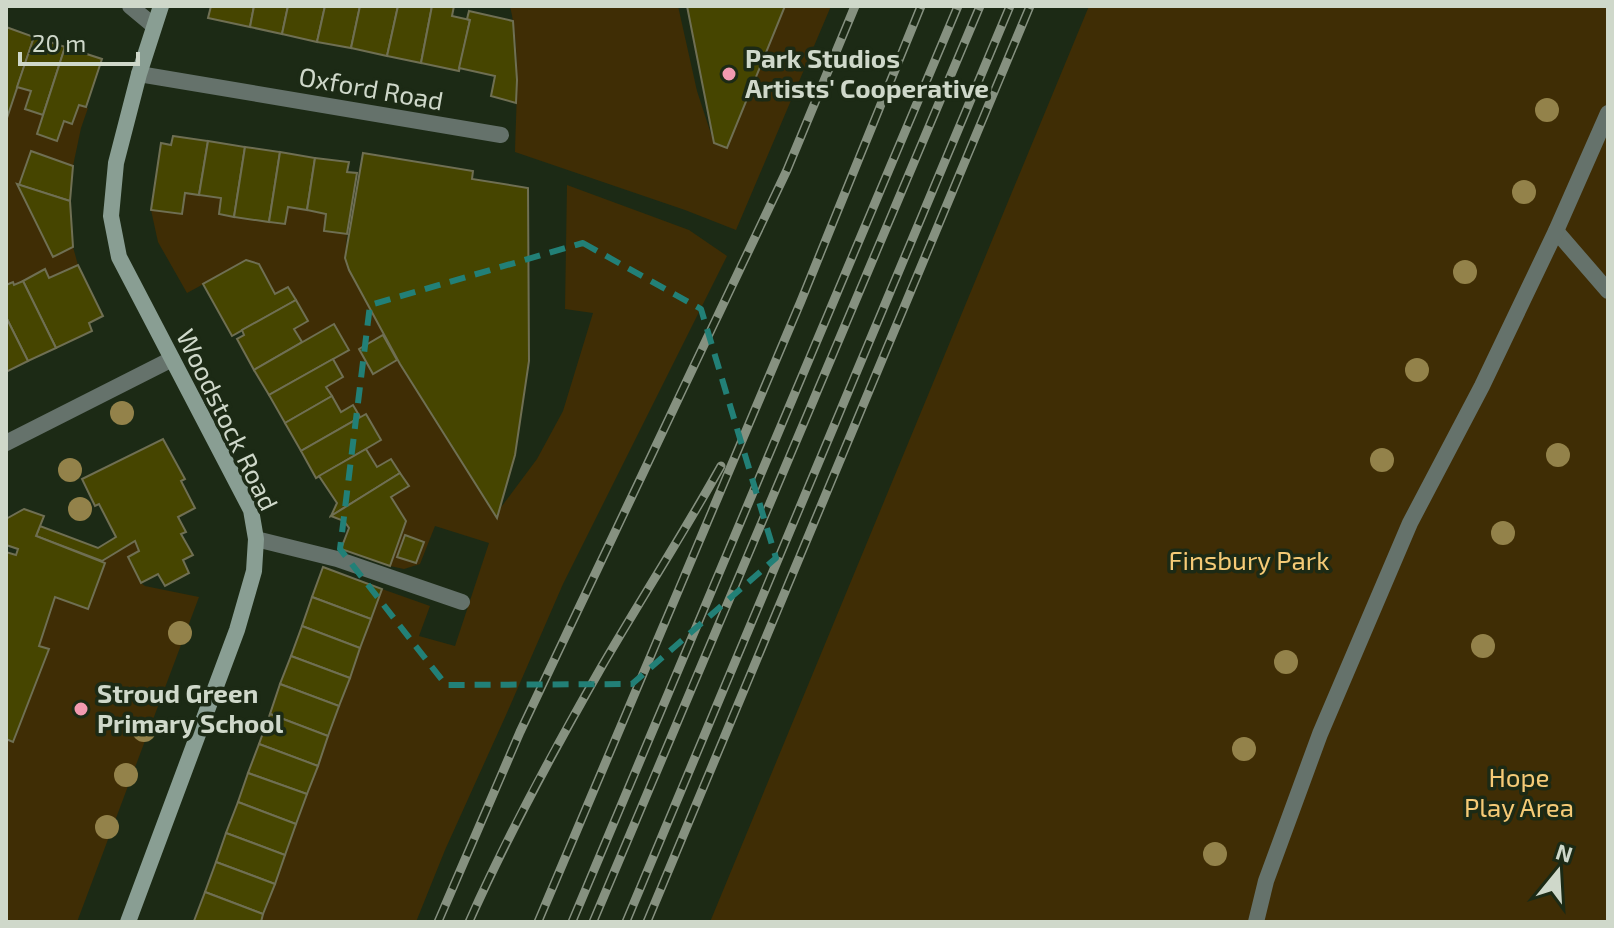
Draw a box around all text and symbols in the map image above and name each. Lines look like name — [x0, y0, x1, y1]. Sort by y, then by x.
scale bar — [20, 16, 138, 66]
text: 20 m — [32, 28, 86, 57]
place label: Park Studios Artists' Cooperative — [745, 42, 989, 103]
street label: Oxford Road — [297, 60, 446, 115]
marker: Park Studios Artists' Cooperative — [720, 65, 738, 83]
street label: Woodstock Road — [171, 324, 286, 515]
park label: Finsbury Park — [1169, 544, 1330, 575]
place label: Stroud Green Primary School — [97, 677, 284, 739]
marker: Stroud Green Primary School — [72, 700, 90, 718]
park label: Hope Play Area — [1464, 761, 1574, 822]
north arrow — [1518, 832, 1598, 912]
text: N — [1553, 837, 1576, 867]

